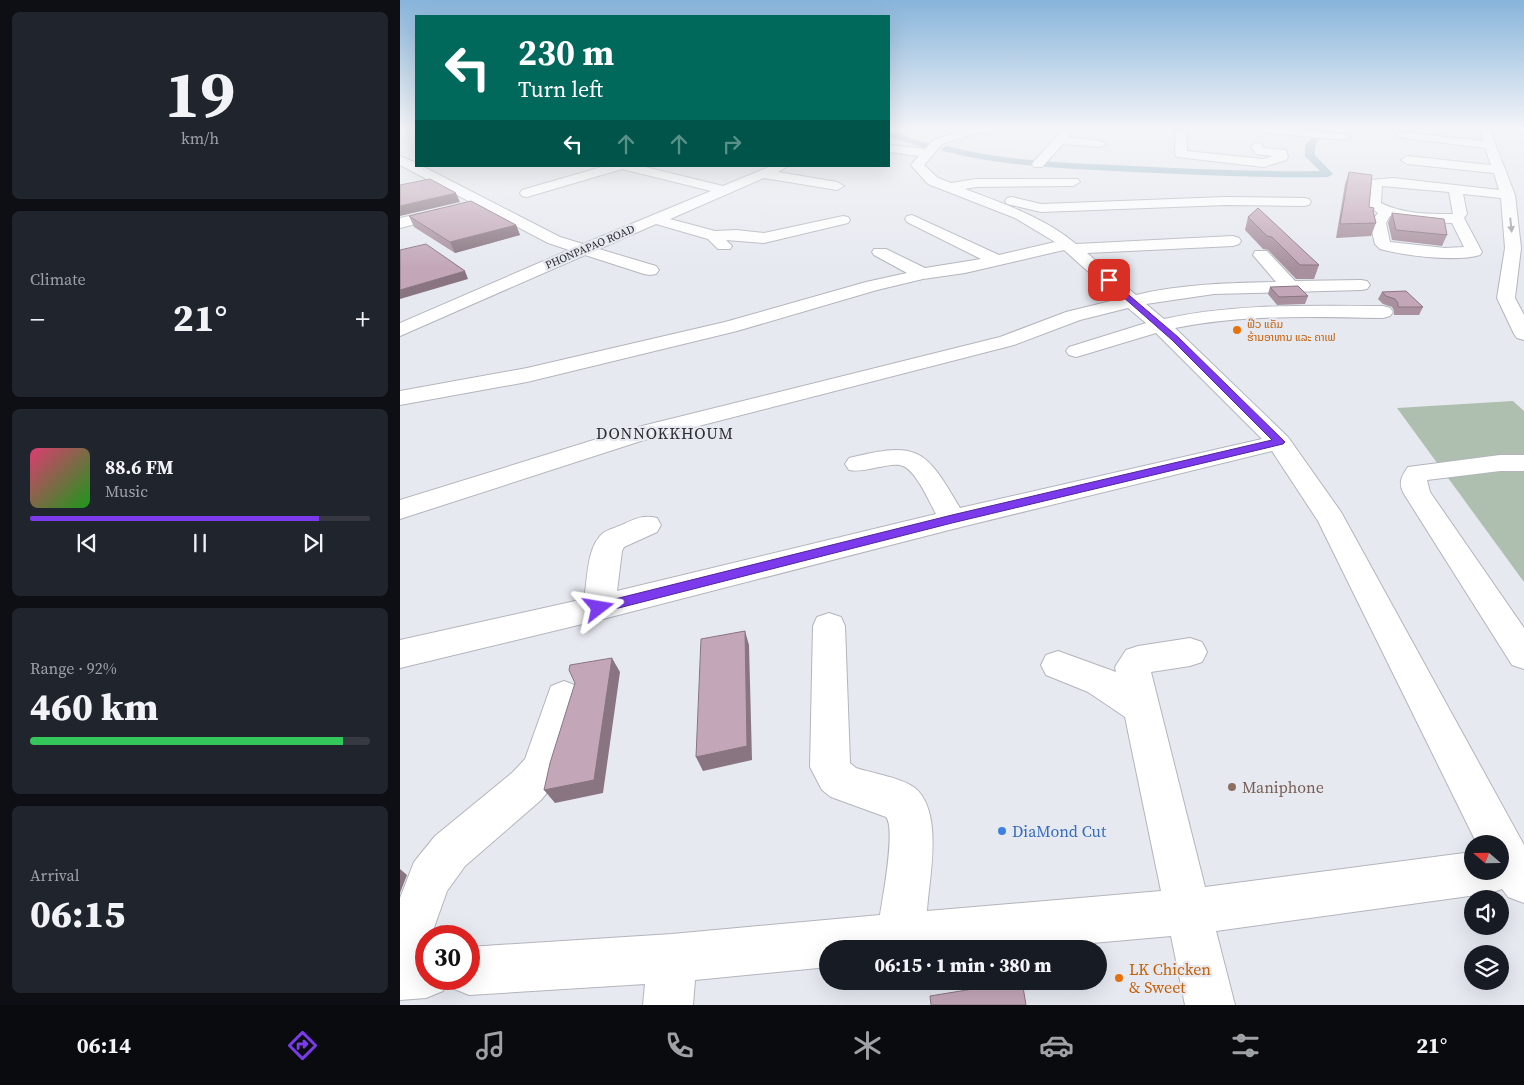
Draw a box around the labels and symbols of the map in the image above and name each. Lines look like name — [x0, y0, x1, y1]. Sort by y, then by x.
one-way arrow — [1507, 217, 1515, 233]
street label: PHONPAPAO ROAD — [543, 221, 637, 273]
pin — [1088, 259, 1130, 301]
place label: ຟິວ ແຄັມ ຮ້ານອາຫານ ແລະ ຄາເຟ — [1247, 317, 1336, 345]
marker: ຟິວ ແຄັມ ຮ້ານອາຫານ ແລະ ຄາເຟ — [1231, 324, 1243, 336]
district label: DONNOKKHOUM — [596, 422, 734, 444]
position arrow — [572, 581, 624, 633]
place label: Maniphone — [1242, 776, 1324, 798]
marker: Maniphone — [1226, 781, 1238, 793]
place label: DiaMond Cut — [1012, 820, 1107, 842]
marker: DiaMond Cut — [996, 825, 1008, 837]
north arrow — [1464, 835, 1509, 880]
speed limit sign: 30 — [415, 925, 480, 990]
place label: LK Chicken & Sweet — [1129, 958, 1211, 998]
marker: LK Chicken & Sweet — [1113, 972, 1125, 984]

